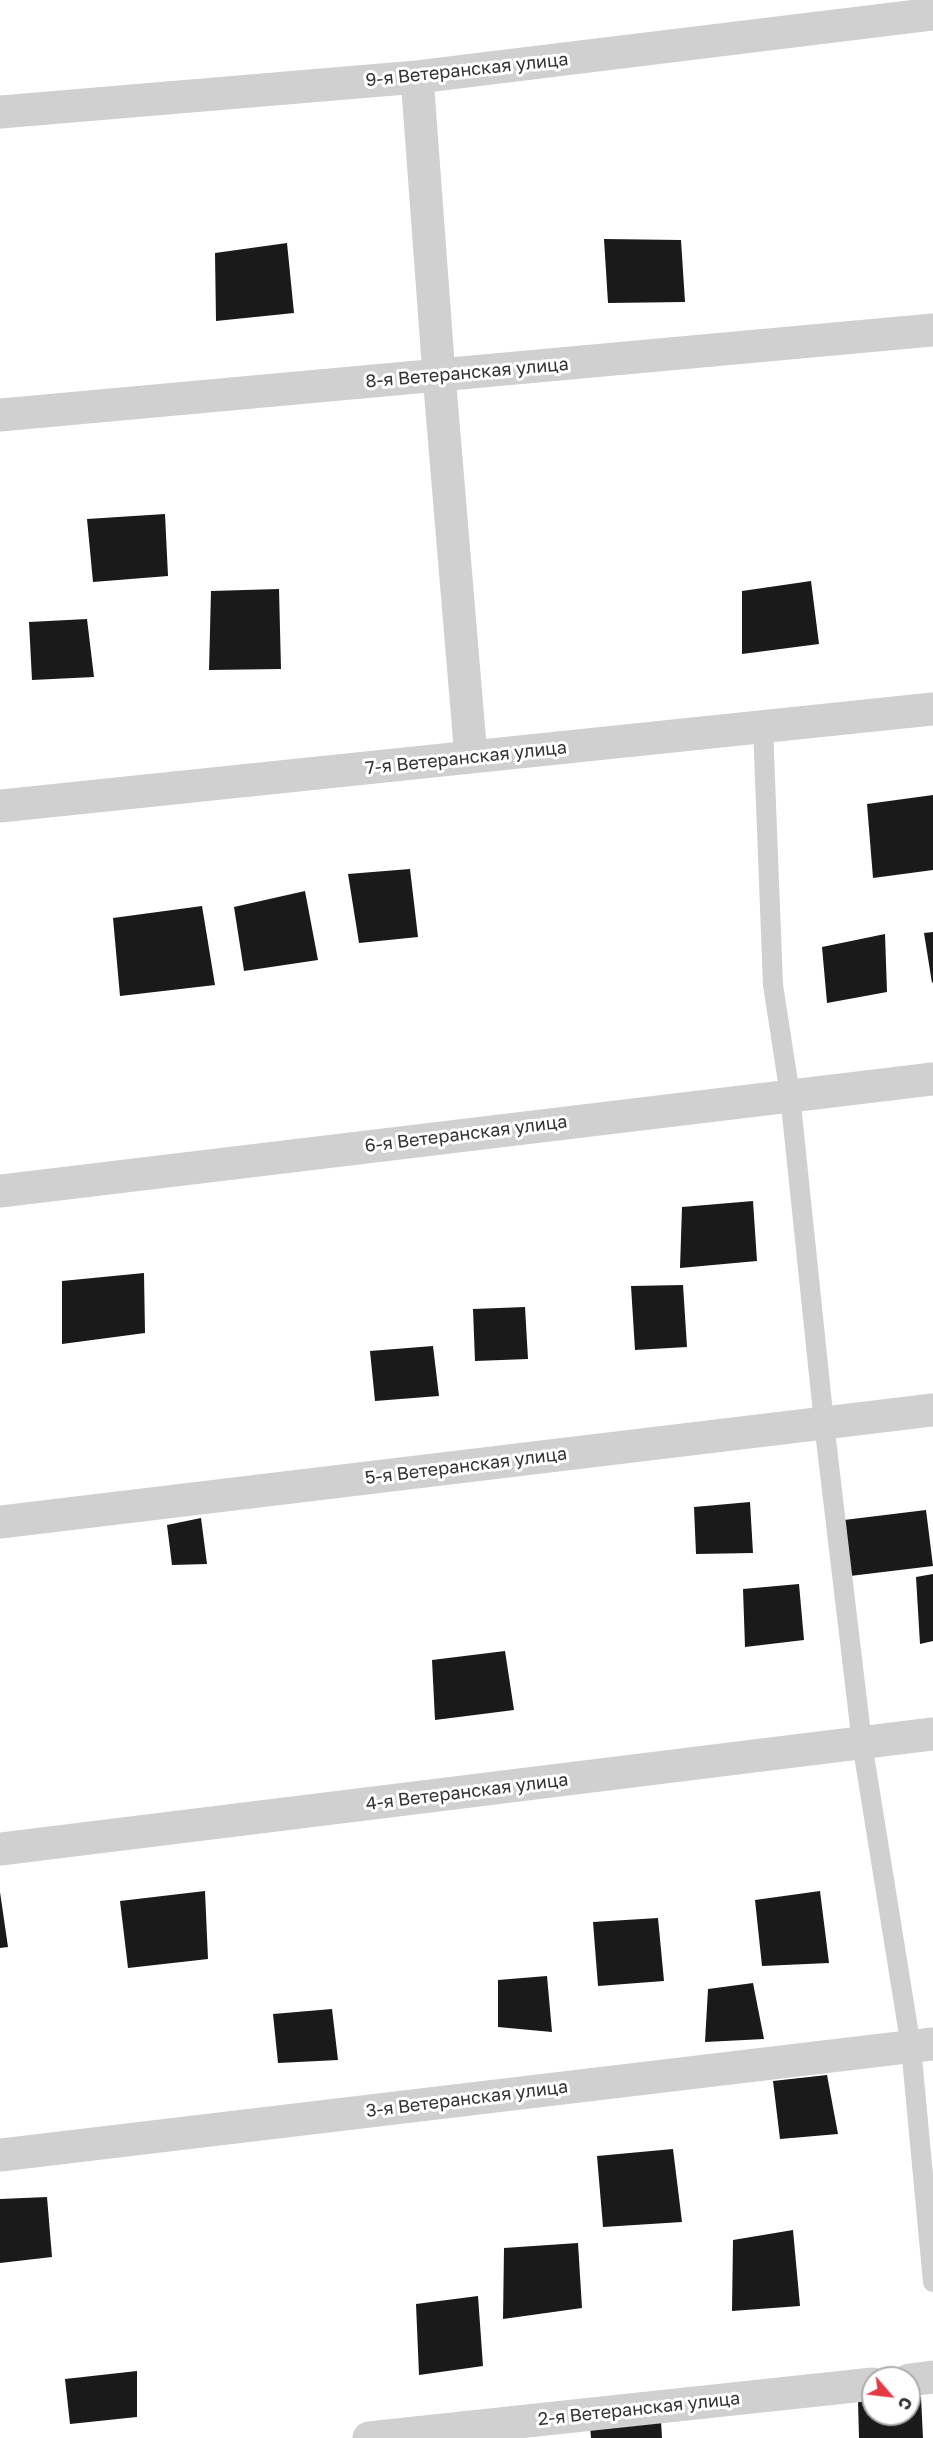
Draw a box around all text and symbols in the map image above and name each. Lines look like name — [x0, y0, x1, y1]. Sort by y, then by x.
street label: 9-я Ветеранская улица — [365, 49, 569, 91]
street label: 8-я Ветеранская улица — [365, 353, 569, 393]
street label: 7-я Ветеранская улица — [364, 737, 568, 779]
street label: 6-я Ветеранская улица — [364, 1111, 568, 1157]
street label: 5-я Ветеранская улица — [364, 1443, 568, 1489]
street label: 4-я Ветеранская улица — [365, 1769, 569, 1815]
street label: 3-я Ветеранская улица — [365, 2076, 569, 2122]
north arrow — [861, 2366, 921, 2426]
street label: 2-я Ветеранская улица — [537, 2388, 741, 2430]
text: С — [894, 2394, 917, 2413]

